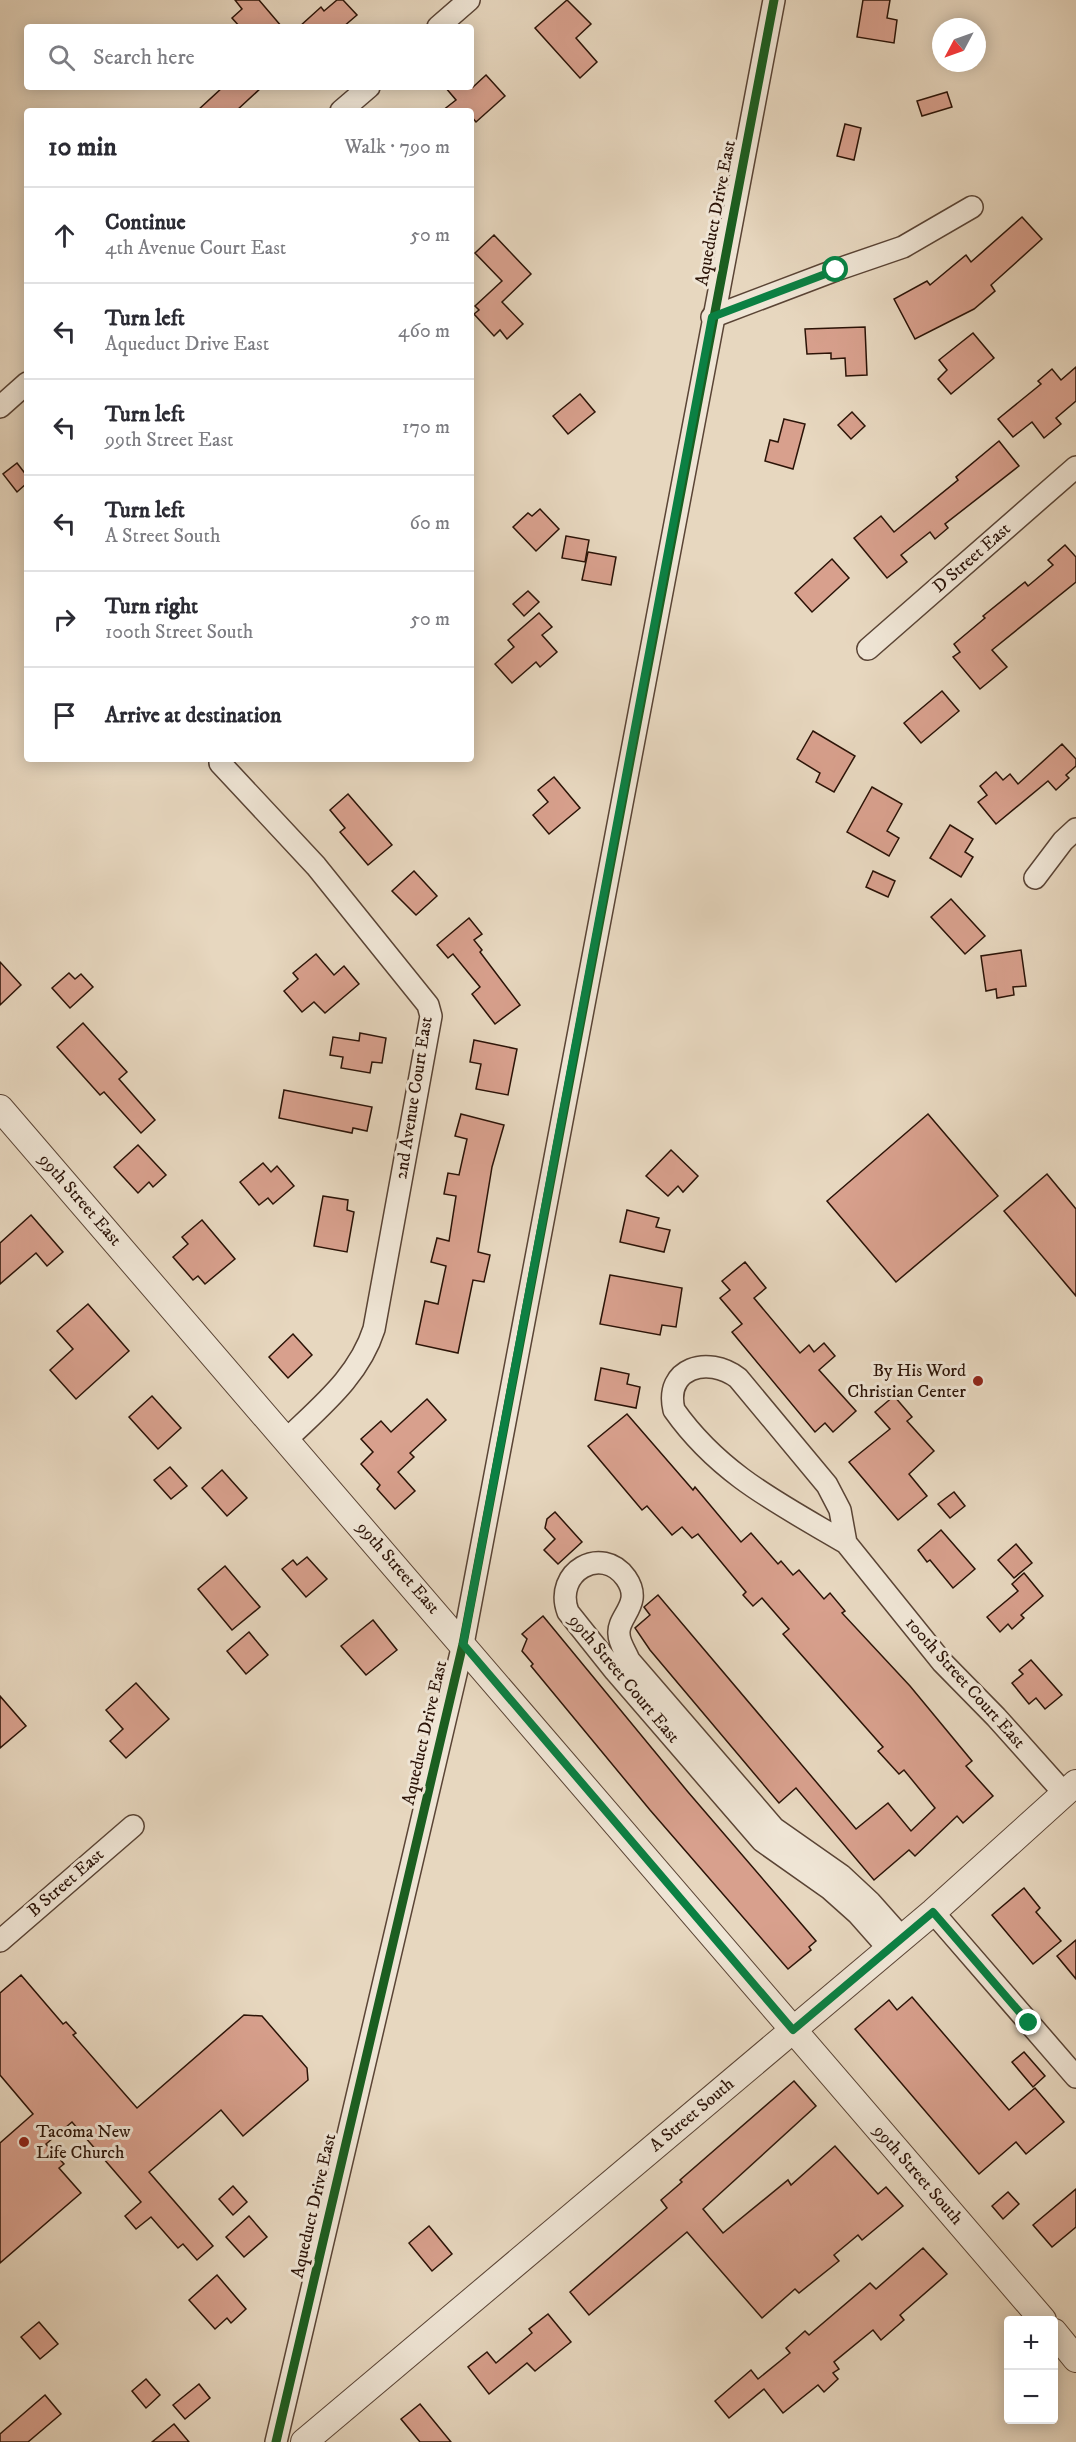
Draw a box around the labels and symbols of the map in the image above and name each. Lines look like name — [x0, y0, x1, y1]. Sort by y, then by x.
north arrow — [932, 18, 986, 72]
street label: Aqueduct Drive East — [691, 138, 741, 288]
route start — [822, 256, 848, 282]
street label: D Street East — [929, 518, 1016, 598]
street label: 2nd Avenue Court East — [390, 1015, 438, 1181]
street label: 99th Street East — [33, 1148, 126, 1251]
place label: By His Word Christian Center — [847, 1360, 966, 1403]
marker: By His Word Christian Center — [971, 1374, 985, 1388]
street label: 99th Street East — [351, 1516, 444, 1619]
street label: 99th Street Court East — [563, 1609, 684, 1748]
street label: 100th Street Court East — [900, 1613, 1030, 1753]
street label: Aqueduct Drive East — [398, 1658, 452, 1807]
street label: B Street East — [23, 1844, 109, 1922]
route end — [1015, 2009, 1041, 2035]
street label: A Street South — [645, 2073, 739, 2157]
street label: 99th Street South — [868, 2120, 968, 2230]
place label: Tacoma New Life Church — [36, 2121, 131, 2164]
street label: Aqueduct Drive East — [287, 2131, 341, 2280]
marker: Tacoma New Life Church — [17, 2135, 31, 2149]

